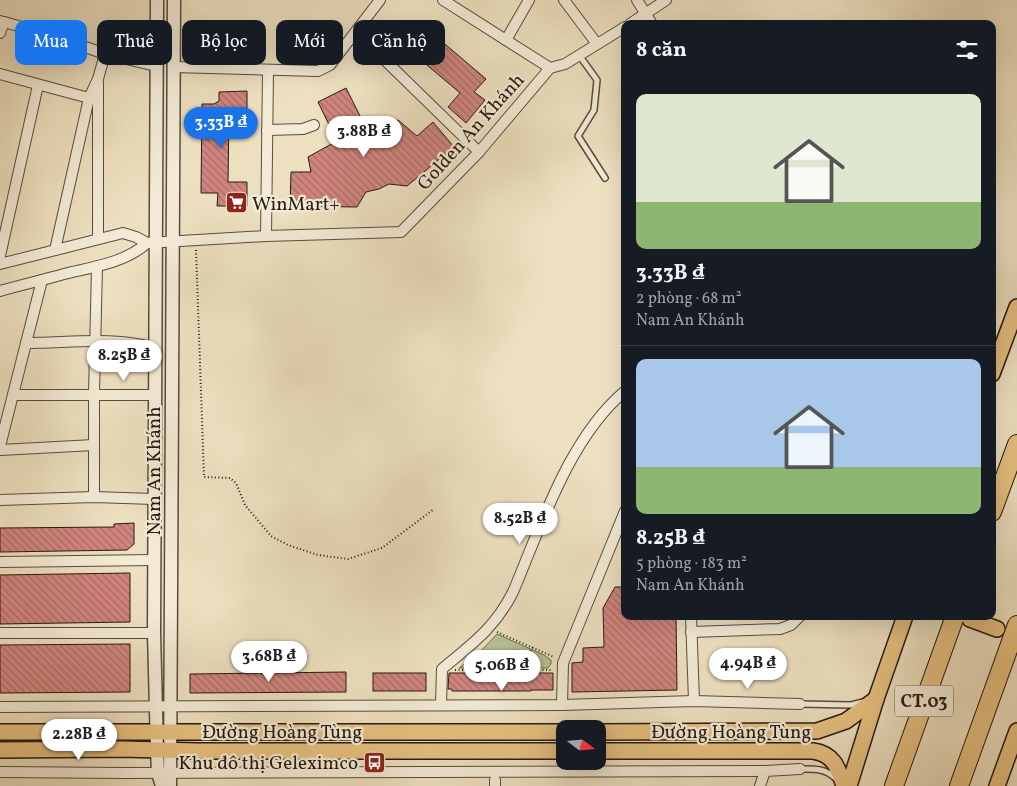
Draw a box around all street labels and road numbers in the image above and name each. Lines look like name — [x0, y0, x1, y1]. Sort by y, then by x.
street label: Golden An Khánh — [412, 68, 531, 196]
street label: Nam An Khánh — [142, 406, 168, 536]
road number: CT.03 — [895, 686, 953, 716]
street label: Đường Hoàng Tùng — [202, 720, 362, 746]
street label: Đường Hoàng Tùng — [651, 720, 811, 746]

